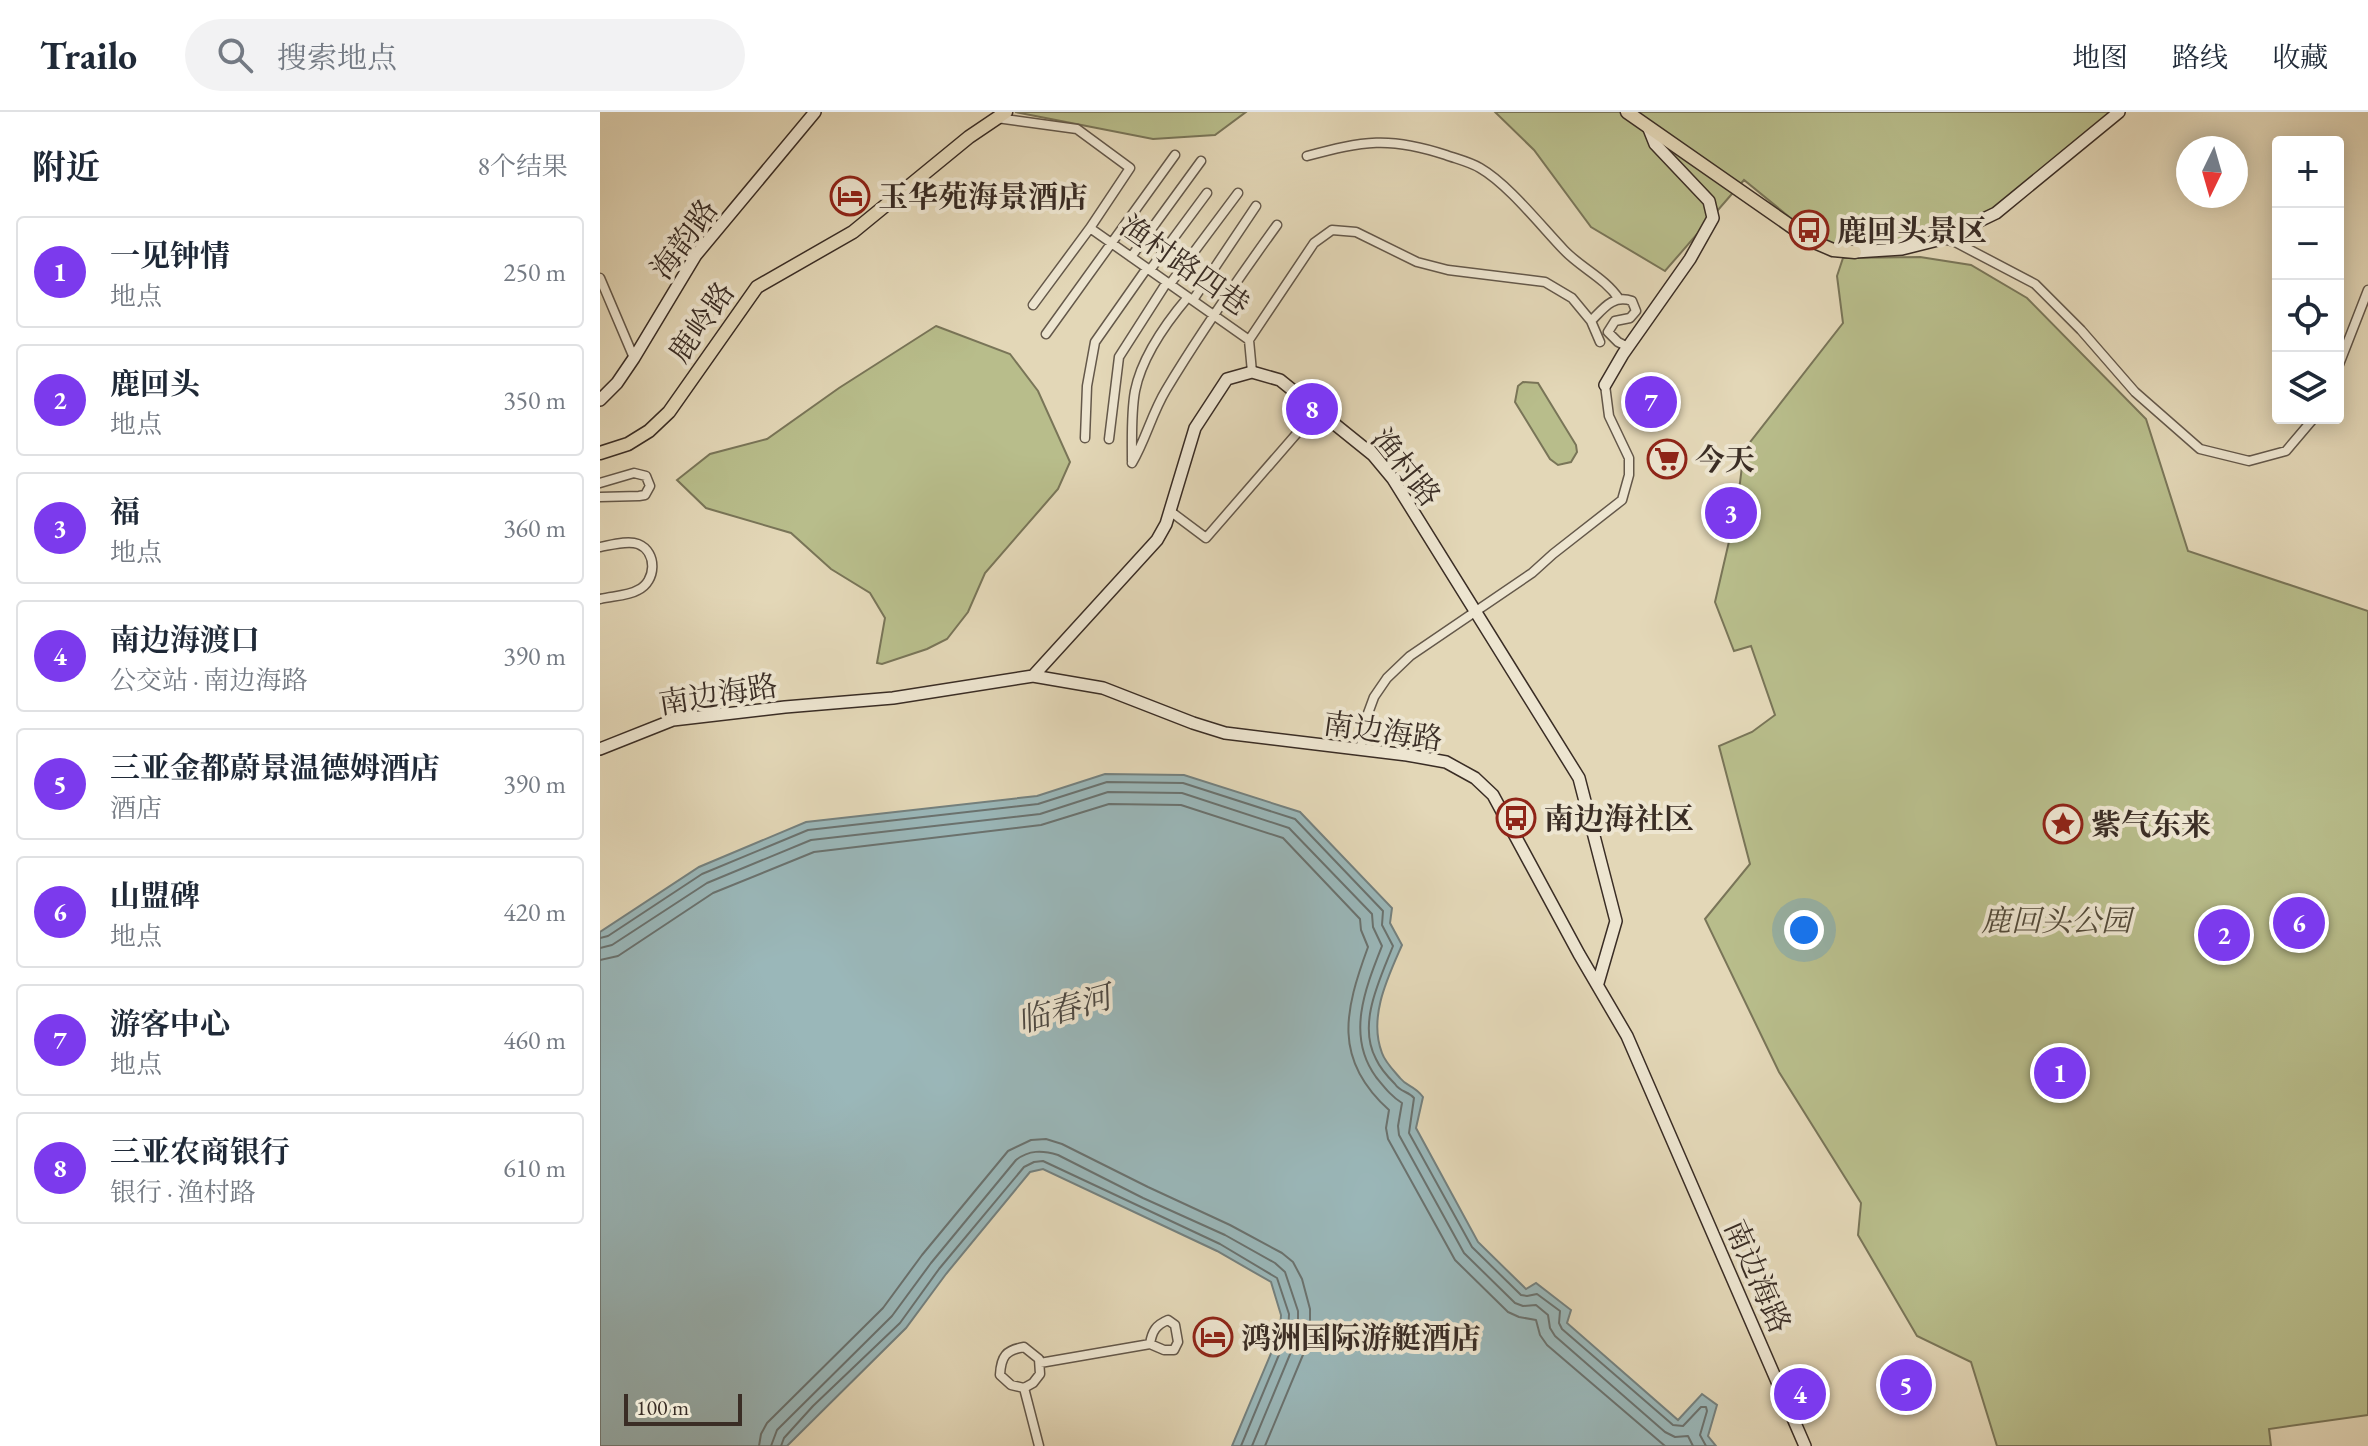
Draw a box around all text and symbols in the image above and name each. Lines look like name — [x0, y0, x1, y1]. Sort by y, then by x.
search box — [185, 19, 745, 91]
text: Trailo — [40, 31, 137, 80]
icon: search — [213, 33, 257, 77]
text: 搜索地点 — [277, 38, 397, 77]
text: 地图 — [2072, 39, 2128, 75]
text: 路线 — [2172, 39, 2228, 75]
text: 收藏 — [2272, 39, 2328, 75]
north arrow — [2176, 136, 2248, 208]
map controls — [2272, 136, 2344, 424]
button: + — [2272, 136, 2344, 208]
text: 附近 — [32, 145, 100, 189]
text: 8个结果 — [478, 149, 568, 183]
hotel icon: 玉华苑海景酒店 — [829, 175, 871, 217]
place label: 玉华苑海景酒店 — [878, 177, 1088, 216]
street label: 海韵路 — [642, 191, 726, 287]
street label: 渔村路四巷 — [1112, 206, 1258, 324]
button: − — [2272, 208, 2344, 280]
bus stop icon: 鹿回头景区 — [1788, 209, 1830, 251]
place label: 鹿回头景区 — [1837, 211, 1987, 250]
text: 一见钟情 — [110, 236, 230, 275]
text: 1 — [53, 255, 67, 289]
text: 250 m — [503, 255, 566, 289]
street label: 鹿岭路 — [659, 274, 743, 370]
text: 地点 — [110, 279, 162, 313]
button: locate — [2272, 280, 2344, 352]
button: layers — [2272, 352, 2344, 424]
text: 鹿回头 — [110, 364, 200, 403]
pin: 7 — [1625, 372, 1677, 432]
pin: 8 — [1286, 379, 1338, 439]
text: 2 — [53, 383, 67, 417]
text: 350 m — [503, 383, 566, 417]
text: 地点 — [110, 407, 162, 441]
street label: 渔村路 — [1363, 420, 1449, 514]
supermarket icon: 今天 — [1646, 438, 1688, 480]
place label: 今天 — [1695, 440, 1755, 479]
pin: 3 — [1705, 483, 1757, 543]
text: 福 — [110, 492, 140, 531]
text: 3 — [53, 511, 67, 545]
text: 360 m — [503, 511, 566, 545]
text: 地点 — [110, 535, 162, 569]
text: 南边海渡口 — [110, 620, 260, 659]
text: 4 — [53, 639, 67, 673]
text: 390 m — [503, 639, 566, 673]
text: 公交站 · 南边海路 — [110, 663, 308, 697]
street label: 南边海路 — [656, 665, 780, 723]
street label: 南边海路 — [1321, 703, 1445, 759]
text: 三亚金都蔚景温德姆酒店 — [110, 748, 440, 787]
text: 5 — [53, 767, 67, 801]
text: 390 m — [503, 767, 566, 801]
text: 酒店 — [110, 791, 162, 825]
bus stop icon: 南边海社区 — [1495, 797, 1537, 839]
place label: 南边海社区 — [1544, 799, 1694, 838]
place icon: 紫气东来 — [2042, 803, 2084, 845]
place label: 紫气东来 — [2091, 805, 2211, 844]
text: 山盟碑 — [110, 876, 200, 915]
pin: 6 — [2273, 893, 2325, 953]
text: 6 — [53, 895, 67, 929]
text: 420 m — [503, 895, 566, 929]
park label: 鹿回头公园 — [1981, 901, 2135, 940]
pin: 2 — [2198, 905, 2250, 965]
your location — [1784, 910, 1824, 950]
text: 地点 — [110, 919, 162, 953]
water label: 临春河 — [1012, 974, 1121, 1042]
text: 游客中心 — [110, 1004, 230, 1043]
text: 7 — [53, 1023, 67, 1057]
text: 460 m — [503, 1023, 566, 1057]
pin: 1 — [2034, 1043, 2086, 1103]
text: 地点 — [110, 1047, 162, 1081]
text: 三亚农商银行 — [110, 1132, 290, 1171]
text: 8 — [53, 1151, 67, 1185]
text: 610 m — [503, 1151, 566, 1185]
text: 银行 · 渔村路 — [110, 1175, 256, 1209]
street label: 南边海路 — [1716, 1213, 1800, 1339]
hotel icon: 鸿洲国际游艇酒店 — [1192, 1316, 1234, 1358]
place label: 鸿洲国际游艇酒店 — [1241, 1318, 1481, 1357]
pin: 5 — [1880, 1355, 1932, 1415]
pin: 4 — [1774, 1364, 1826, 1424]
scale bar — [624, 1390, 742, 1426]
text: 100 m — [636, 1393, 689, 1422]

